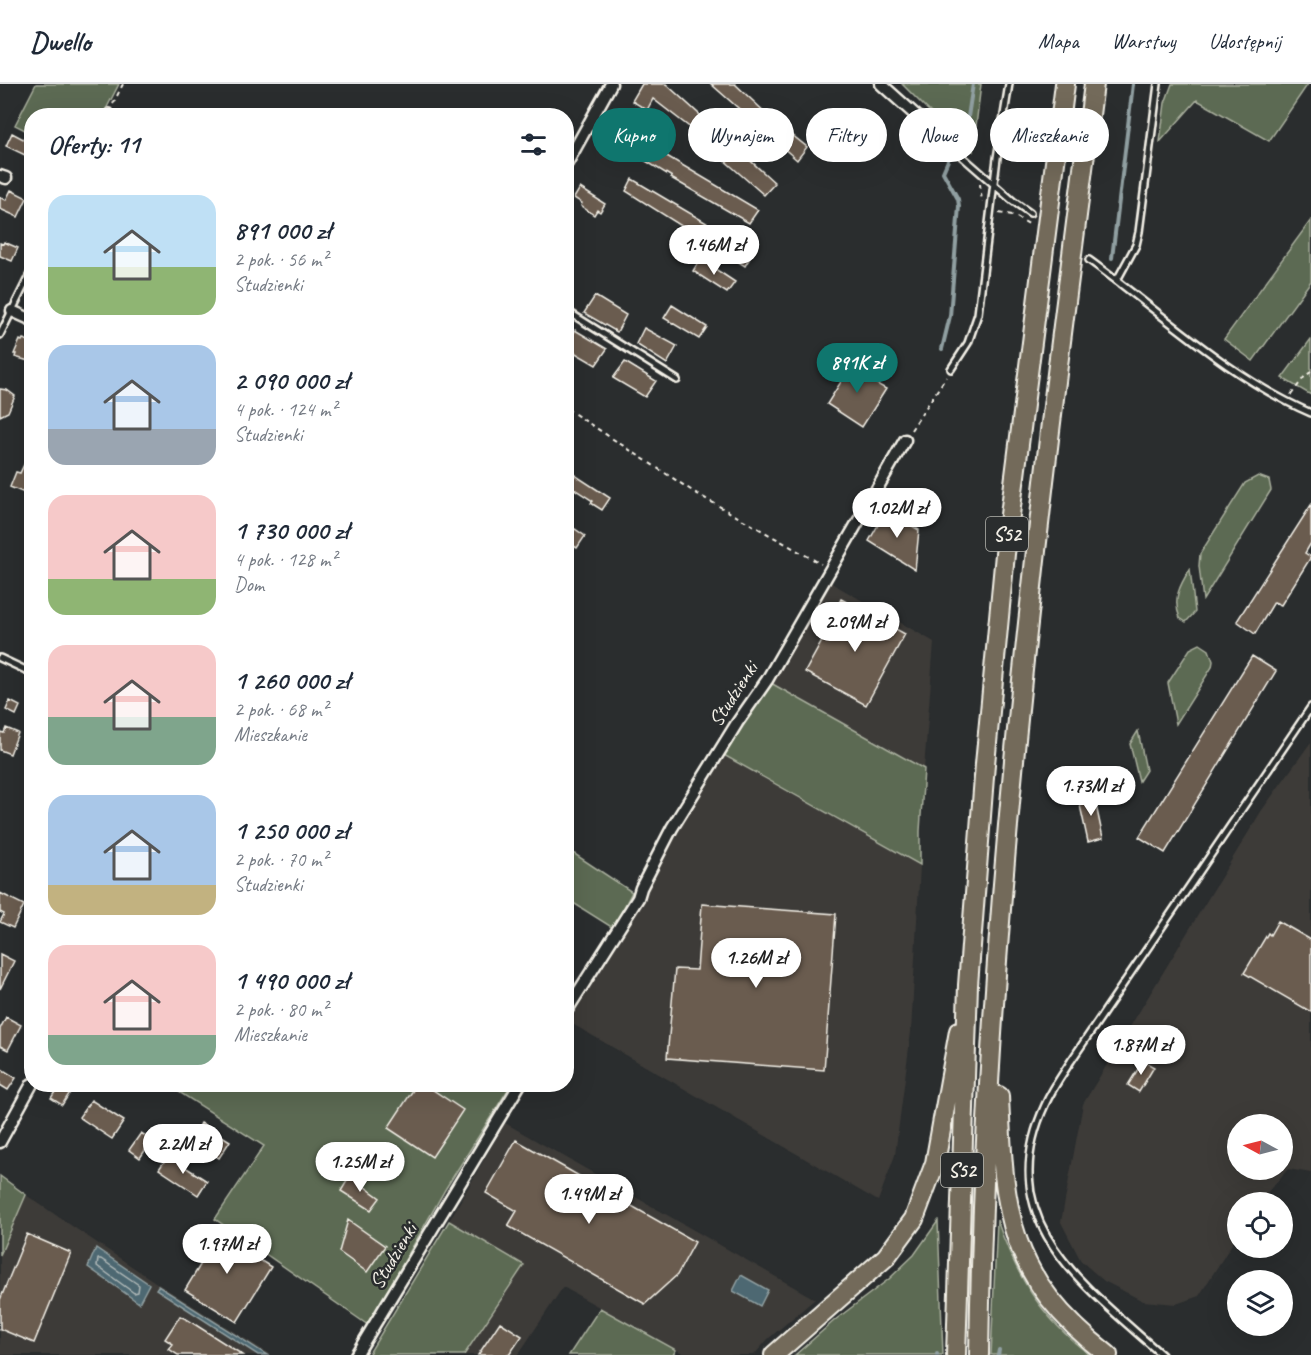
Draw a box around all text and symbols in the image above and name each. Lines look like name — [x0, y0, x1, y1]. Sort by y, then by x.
text: Dwello — [30, 24, 91, 59]
text: Mapa — [1038, 28, 1079, 54]
text: Warstwy — [1112, 28, 1176, 54]
text: Udostępnij — [1209, 28, 1281, 54]
chip: Kupno — [592, 108, 676, 162]
chip: Wynajem — [688, 108, 794, 162]
chip: Filtry — [806, 108, 887, 162]
chip: Nowe — [899, 108, 978, 162]
chip: Mieszkanie — [990, 108, 1109, 162]
text: Oferty: 11 — [48, 128, 140, 161]
icon: filters — [517, 128, 550, 161]
text: 891 000 zł — [234, 214, 331, 247]
icon: home — [96, 219, 168, 291]
pin: 1.46M zł — [652, 225, 776, 276]
text: 1.46M zł — [683, 232, 745, 257]
text: 2 pok. · 56 m² — [234, 247, 328, 272]
text: Studzienki — [234, 272, 303, 297]
pin: 891K zł — [802, 343, 912, 394]
text: 891K zł — [831, 350, 883, 375]
text: 2 090 000 zł — [234, 364, 349, 397]
icon: home — [96, 369, 168, 441]
text: 4 pok. · 124 m² — [234, 397, 337, 422]
text: Studzienki — [234, 422, 303, 447]
pin: 1.02M zł — [835, 488, 959, 539]
text: 1.02M zł — [866, 495, 928, 520]
text: 1 730 000 zł — [234, 514, 349, 547]
road number: S52 — [986, 517, 1028, 551]
icon: home — [96, 519, 168, 591]
text: 4 pok. · 128 m² — [234, 547, 337, 572]
text: Dom — [234, 572, 264, 597]
pin: 2.09M zł — [793, 602, 917, 653]
text: 2.09M zł — [825, 609, 885, 634]
street label: Studzienki — [702, 654, 765, 731]
text: 1 260 000 zł — [234, 664, 349, 697]
icon: home — [96, 669, 168, 741]
text: 2 pok. · 68 m² — [234, 697, 328, 722]
text: Mieszkanie — [234, 722, 307, 747]
pin: 1.73M zł — [1029, 766, 1153, 817]
text: 1.73M zł — [1060, 773, 1122, 798]
text: 1 250 000 zł — [234, 814, 348, 847]
icon: home — [96, 819, 168, 891]
text: 2 pok. · 70 m² — [234, 847, 328, 872]
text: Studzienki — [234, 872, 303, 897]
pin: 1.26M zł — [694, 938, 818, 989]
text: 1.26M zł — [725, 945, 787, 970]
text: 1 490 000 zł — [234, 964, 349, 997]
icon: home — [96, 969, 168, 1041]
text: 2 pok. · 80 m² — [234, 997, 328, 1022]
text: Mieszkanie — [234, 1022, 307, 1047]
pin: 1.87M zł — [1079, 1025, 1203, 1076]
text: 1.87M zł — [1110, 1032, 1172, 1057]
north arrow — [1227, 1114, 1293, 1180]
map controls — [1227, 1114, 1293, 1336]
pin: 2.2M zł — [128, 1124, 238, 1175]
text: 2.2M zł — [157, 1131, 209, 1156]
pin: 1.25M zł — [298, 1142, 422, 1193]
text: 1.25M zł — [330, 1149, 390, 1174]
road number: S52 — [941, 1153, 983, 1187]
pin: 1.49M zł — [527, 1174, 651, 1225]
text: 1.49M zł — [559, 1181, 619, 1206]
button: locate — [1227, 1192, 1293, 1258]
street label: Studzienki — [363, 1216, 424, 1294]
pin: 1.97M zł — [165, 1224, 289, 1275]
text: 1.97M zł — [197, 1231, 257, 1256]
button: layers — [1227, 1270, 1293, 1336]

